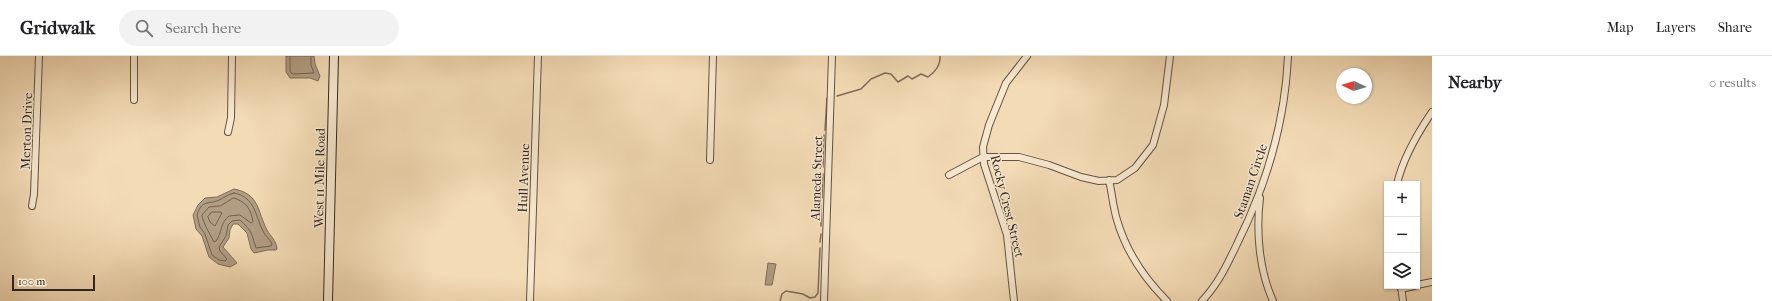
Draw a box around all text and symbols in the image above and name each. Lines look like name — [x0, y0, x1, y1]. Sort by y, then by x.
search box — [119, 10, 399, 46]
text: Gridwalk — [20, 17, 95, 39]
icon: search — [133, 17, 155, 39]
text: Search here — [165, 19, 241, 37]
text: Map — [1607, 19, 1634, 36]
text: Layers — [1656, 19, 1696, 36]
text: Share — [1718, 19, 1752, 36]
north arrow — [1336, 68, 1372, 104]
text: Nearby — [1448, 72, 1502, 92]
text: 0 results — [1709, 75, 1756, 90]
street label: Merton Drive — [18, 92, 35, 170]
street label: West 11 Mile Road — [311, 127, 328, 229]
street label: Alameda Street — [807, 135, 825, 222]
street label: Staman Circle — [1231, 141, 1270, 221]
street label: Hull Avenue — [515, 142, 532, 213]
street label: Rocky Crest Street — [988, 153, 1028, 259]
map controls — [1384, 181, 1420, 289]
button: + — [1384, 181, 1420, 217]
button: − — [1384, 217, 1420, 253]
button: layers — [1384, 253, 1420, 289]
scale bar — [12, 273, 95, 292]
text: 100 m — [18, 275, 46, 288]

